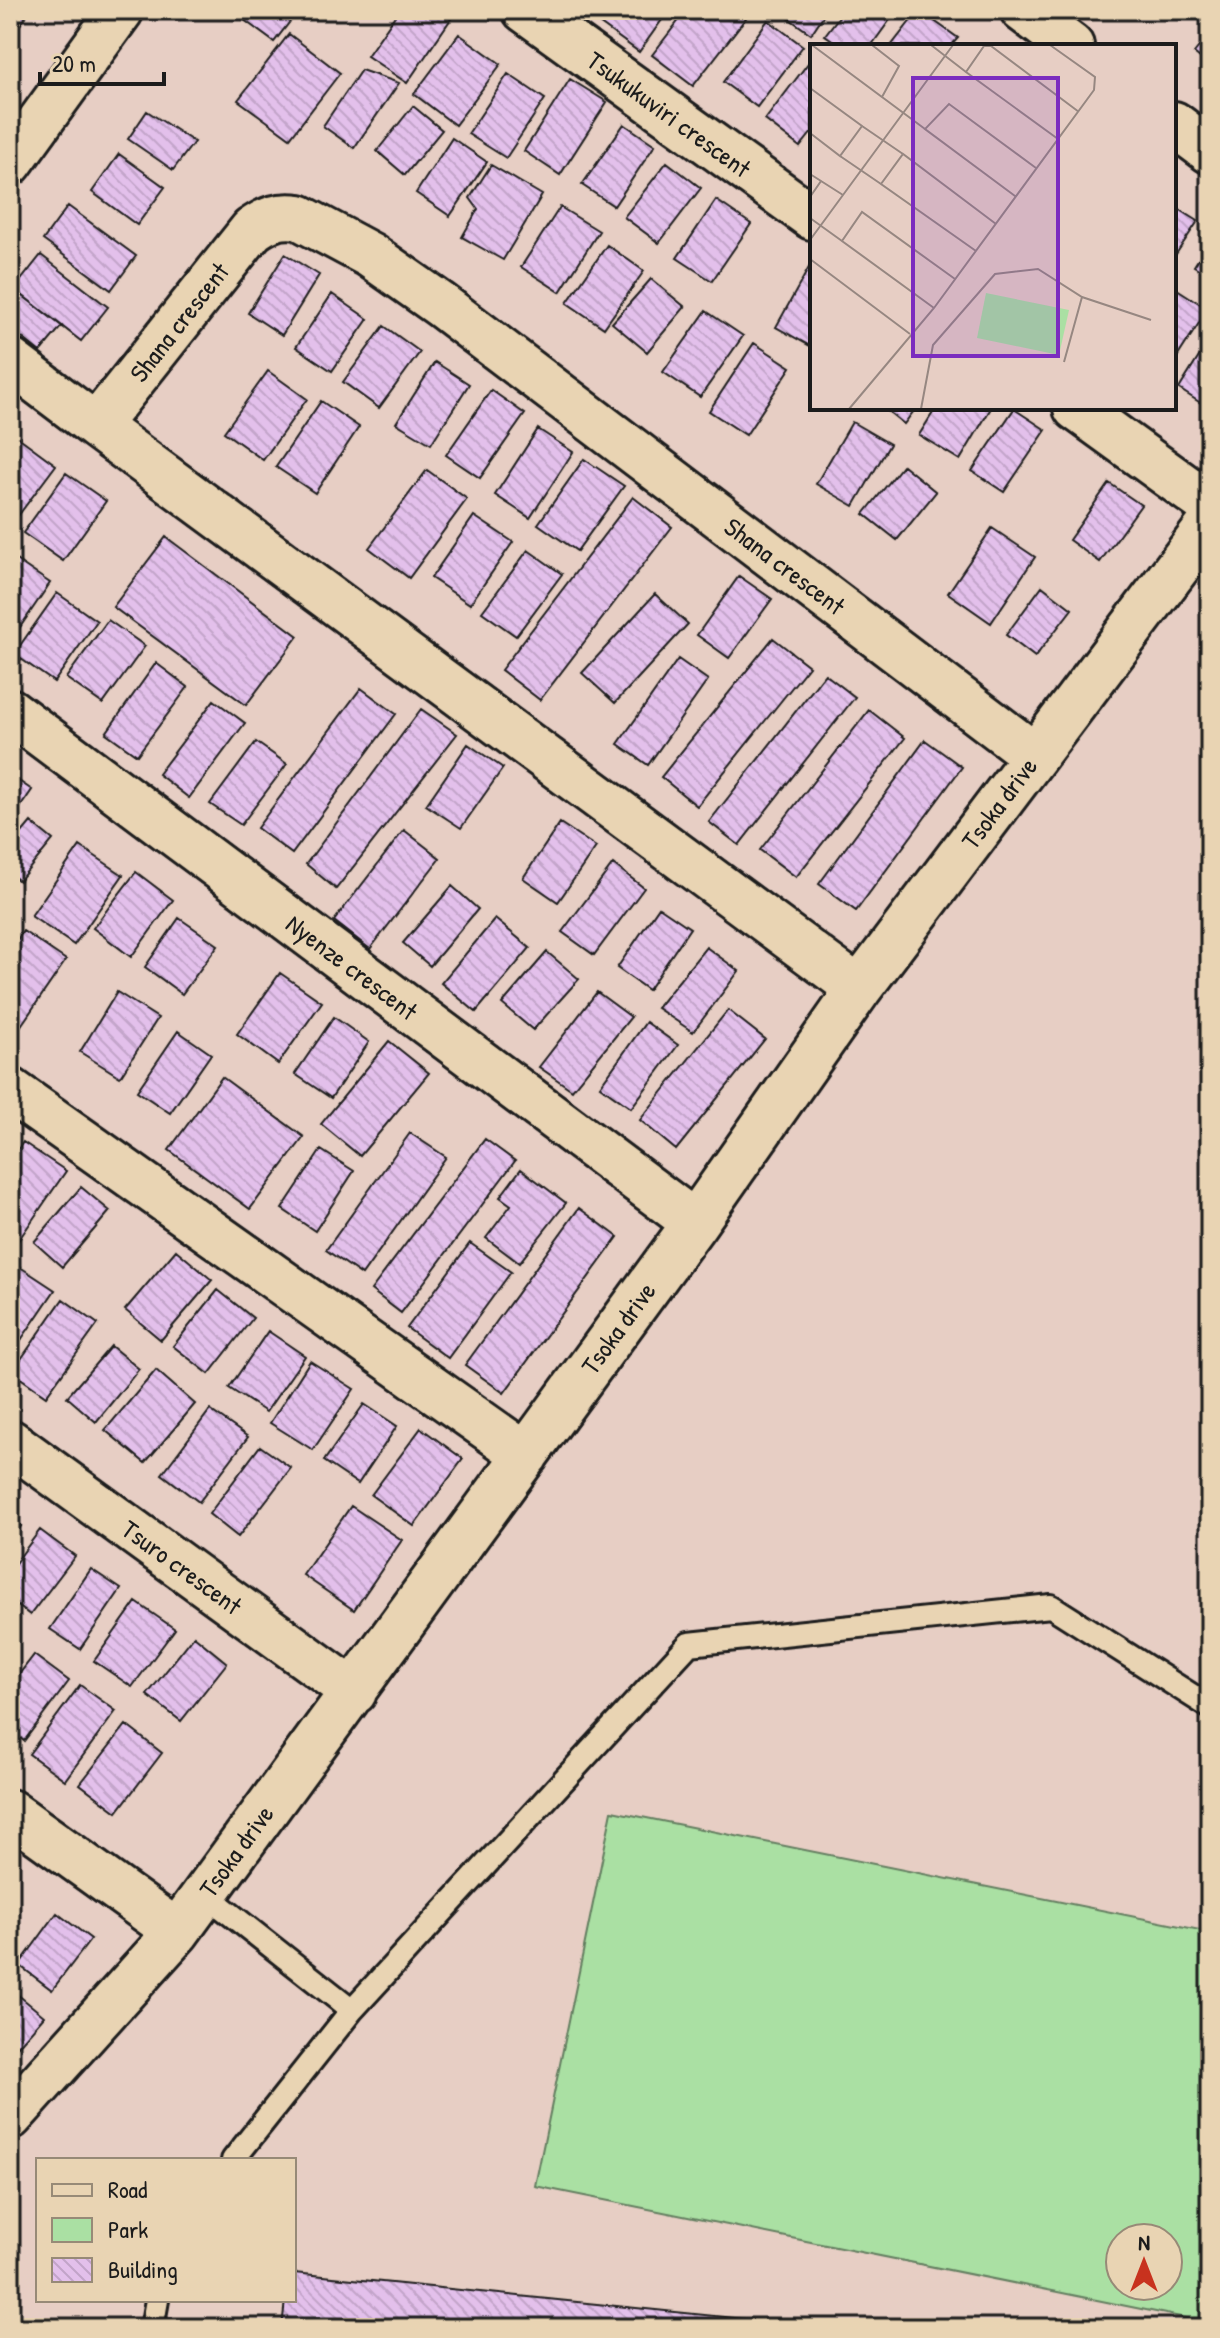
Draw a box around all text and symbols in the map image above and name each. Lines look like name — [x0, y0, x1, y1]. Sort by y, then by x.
scale bar — [40, 36, 164, 86]
street label: Tsukukuviri crescent — [580, 43, 759, 186]
inset map — [810, 44, 1176, 410]
text: 20 m — [52, 47, 96, 79]
street label: Shana crescent — [121, 254, 237, 389]
street label: Shana crescent — [718, 509, 853, 624]
street label: Tsoka drive — [953, 750, 1045, 856]
street label: Nyenze crescent — [279, 906, 426, 1029]
street label: Tsoka drive — [573, 1275, 663, 1381]
street label: Tsuro crescent — [115, 1512, 250, 1623]
street label: Tsoka drive — [191, 1798, 281, 1904]
legend — [36, 2158, 296, 2302]
text: Road — [108, 2173, 147, 2205]
text: Park — [108, 2213, 148, 2245]
north arrow — [1104, 2222, 1184, 2302]
text: N — [1138, 2227, 1150, 2257]
text: Building — [108, 2253, 178, 2285]

